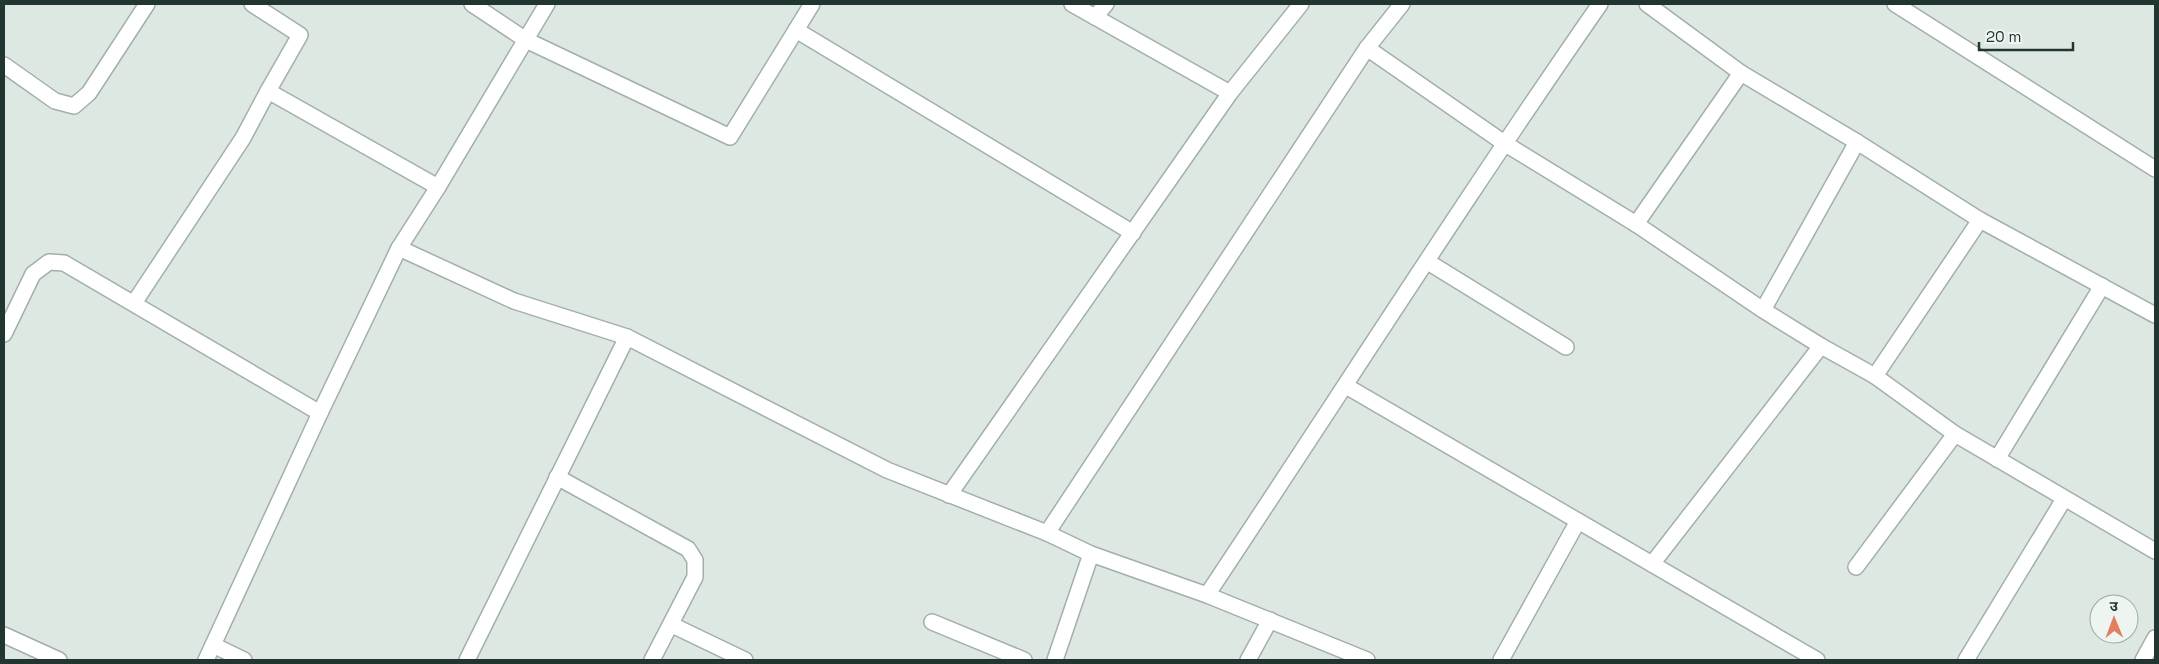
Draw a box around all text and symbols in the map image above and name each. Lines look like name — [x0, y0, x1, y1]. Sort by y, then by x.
scale bar — [1979, 20, 2073, 52]
text: 20 m — [1986, 27, 2021, 46]
north arrow — [2089, 594, 2139, 644]
text: उ — [2110, 597, 2119, 615]

